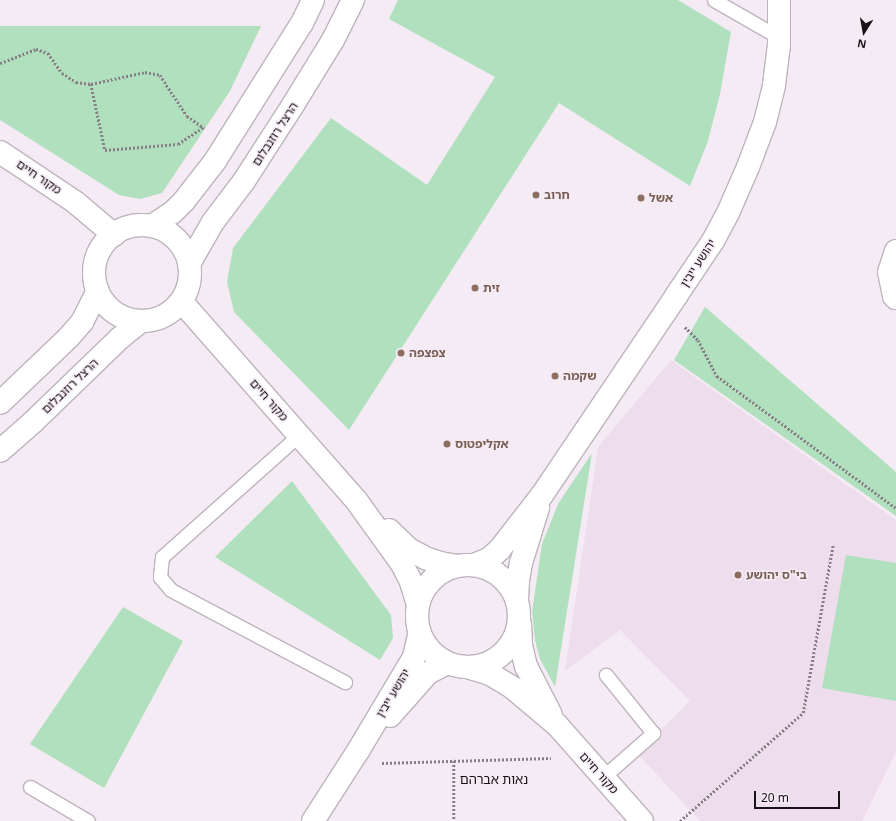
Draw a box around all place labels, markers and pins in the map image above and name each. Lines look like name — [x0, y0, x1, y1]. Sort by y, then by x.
place label: חרוב — [544, 188, 570, 202]
marker: חרוב — [531, 190, 541, 200]
place label: אשל — [649, 191, 673, 205]
marker: אשל — [636, 193, 646, 203]
place label: זית — [483, 281, 500, 295]
marker: זית — [470, 283, 480, 293]
place label: צפצפה — [409, 346, 446, 360]
marker: צפצפה — [396, 348, 406, 358]
place label: שקמה — [563, 369, 597, 383]
marker: שקמה — [550, 371, 560, 381]
place label: אקליפטוס — [455, 437, 509, 451]
marker: אקליפטוס — [442, 439, 452, 449]
place label: בי"ס יהושע — [746, 568, 807, 582]
marker: בי"ס יהושע — [733, 570, 743, 580]

